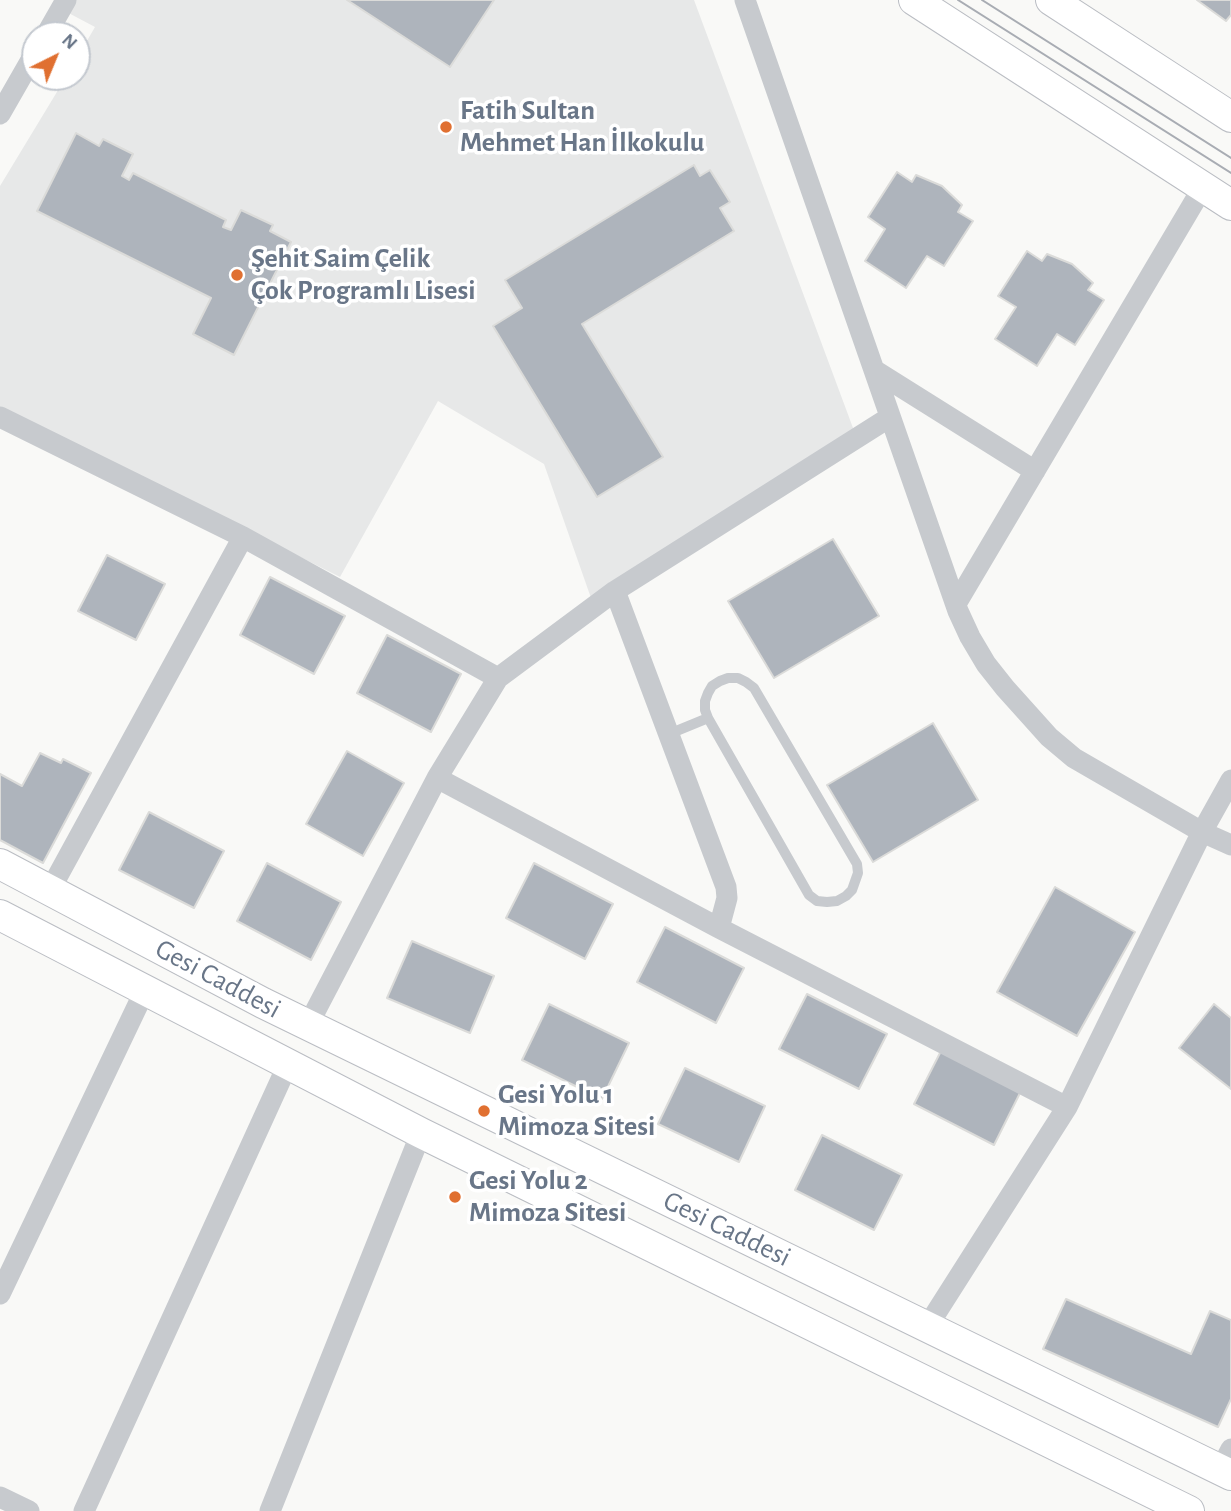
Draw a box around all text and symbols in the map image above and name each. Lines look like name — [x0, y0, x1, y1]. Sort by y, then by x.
north arrow — [21, 21, 91, 91]
text: N — [58, 30, 81, 53]
place label: Fatih Sultan Mehmet Han İlkokulu — [460, 94, 704, 160]
marker: Fatih Sultan Mehmet Han İlkokulu — [438, 119, 454, 135]
place label: Şehit Saim Çelik Çok Programlı Lisesi — [251, 242, 476, 308]
marker: Şehit Saim Çelik Çok Programlı Lisesi — [229, 267, 245, 283]
street label: Gesi Caddesi — [149, 932, 287, 1026]
place label: Gesi Yolu 1 Mimoza Sitesi — [498, 1078, 655, 1144]
marker: Gesi Yolu 1 Mimoza Sitesi — [476, 1103, 492, 1119]
place label: Gesi Yolu 2 Mimoza Sitesi — [469, 1164, 626, 1230]
street label: Gesi Caddesi — [658, 1184, 796, 1274]
marker: Gesi Yolu 2 Mimoza Sitesi — [447, 1189, 463, 1205]

